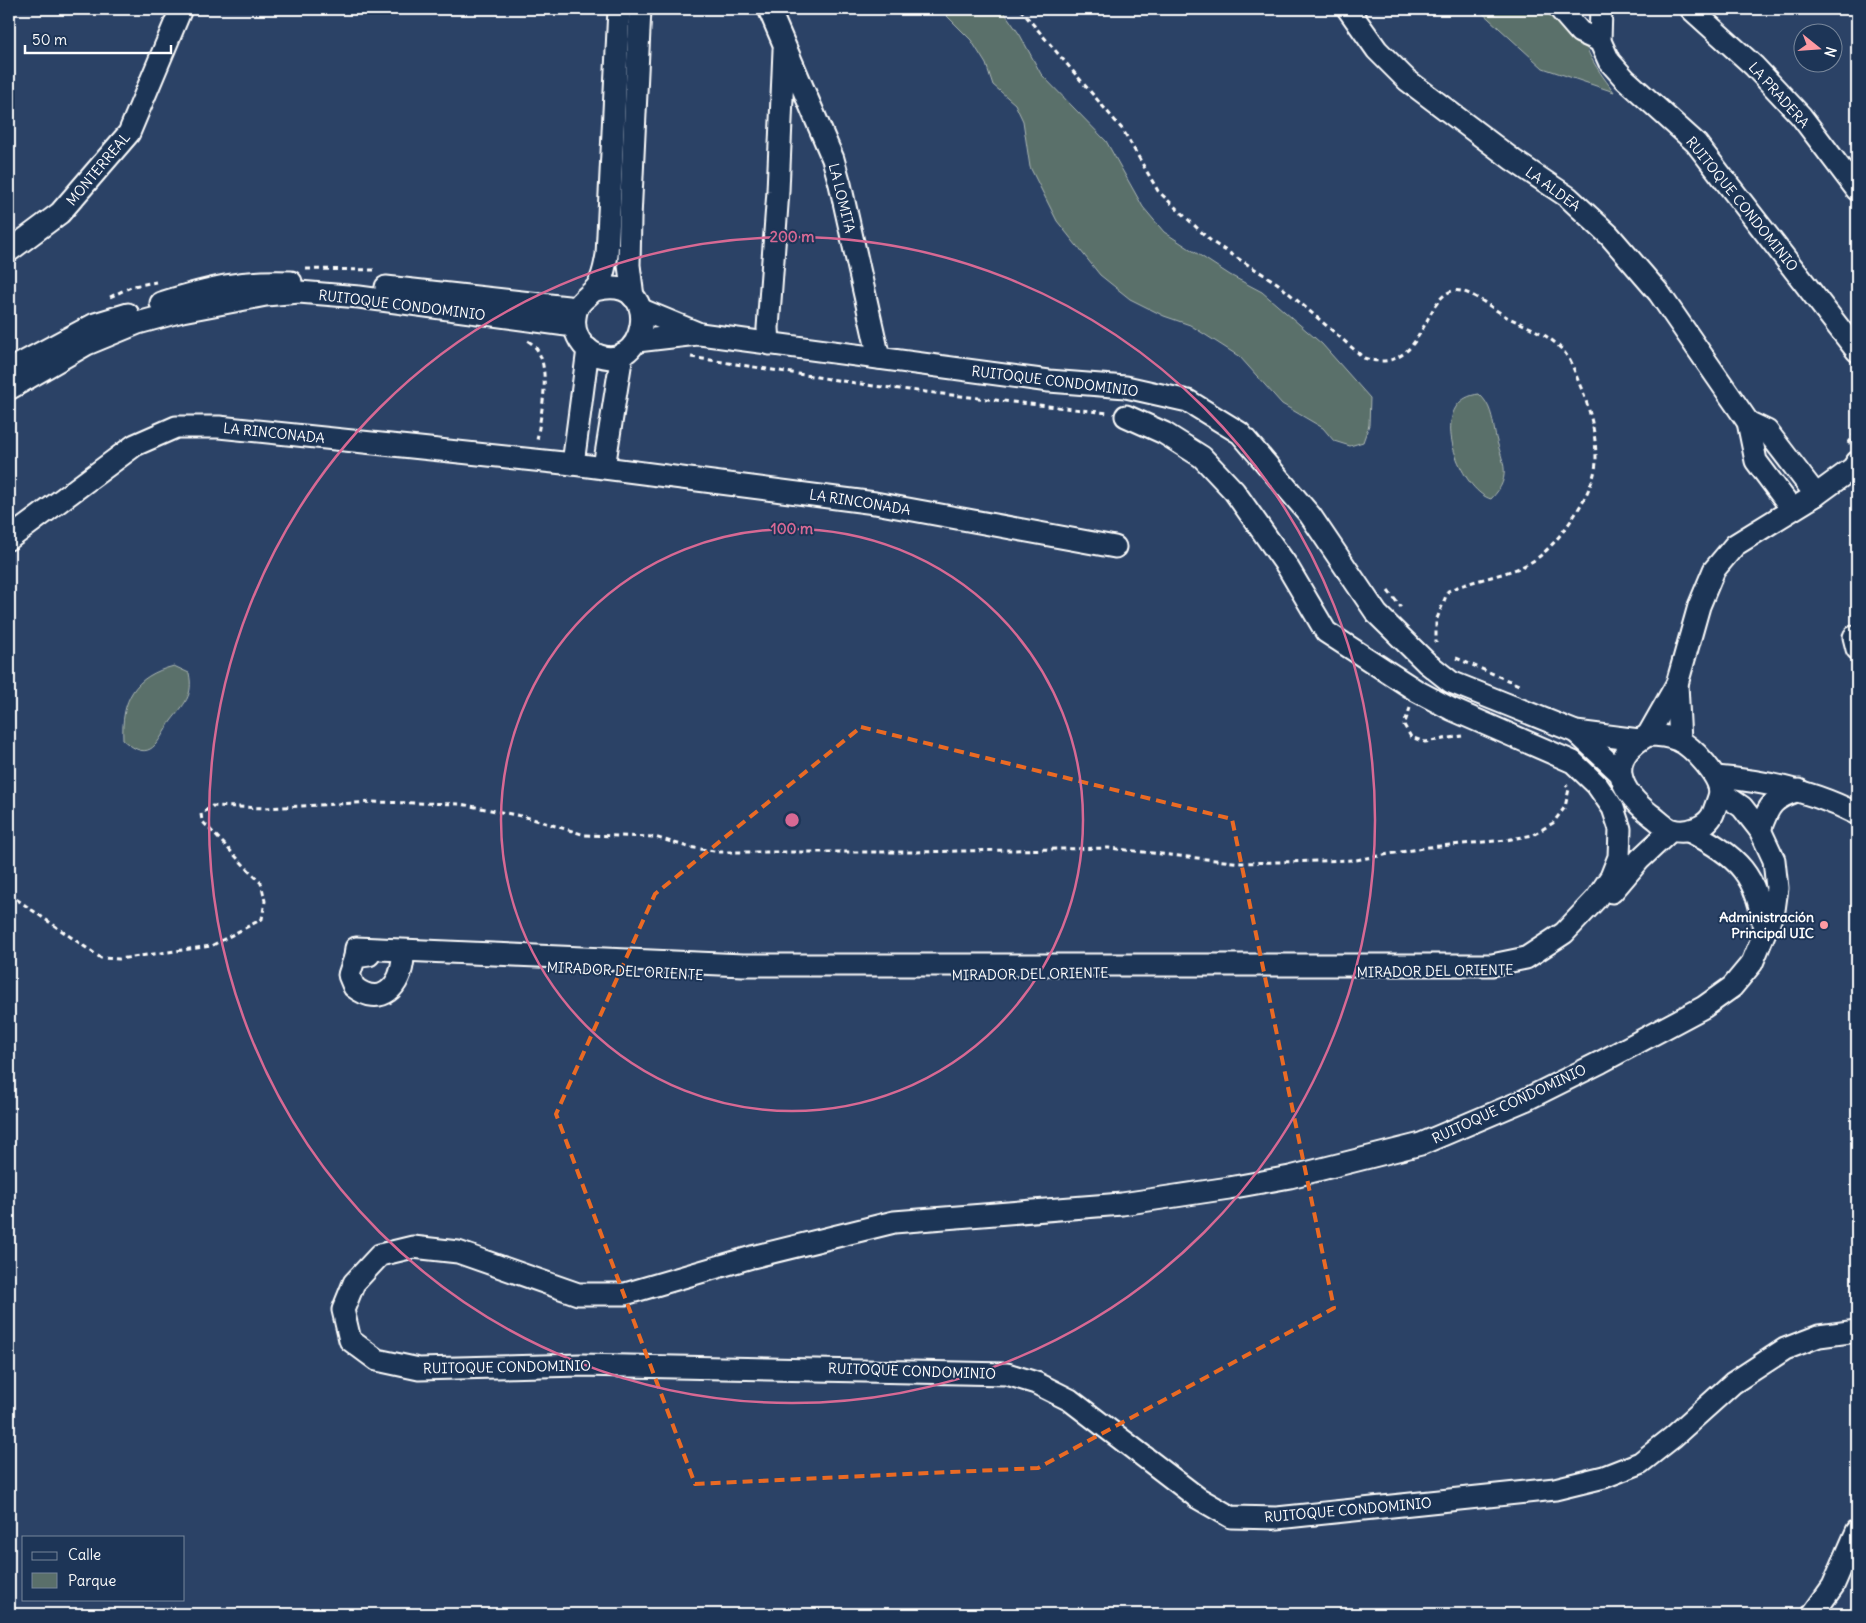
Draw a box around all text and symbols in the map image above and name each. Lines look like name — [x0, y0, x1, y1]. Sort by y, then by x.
scale bar — [25, 22, 171, 54]
north arrow — [1794, 22, 1844, 72]
text: 50 m — [32, 30, 67, 49]
text: N — [1820, 45, 1840, 59]
street label: LA PRADERA — [1745, 58, 1813, 132]
street label: MONTERREAL — [62, 128, 134, 209]
street label: RUITOQUE CONDOMINIO — [1682, 133, 1802, 275]
street label: LA LOMITA — [825, 161, 859, 235]
street label: LA ALDEA — [1522, 163, 1584, 215]
text: 200 m — [770, 227, 814, 246]
street label: RUITOQUE CONDOMINIO — [317, 286, 487, 324]
street label: RUITOQUE CONDOMINIO — [970, 362, 1140, 400]
street label: LA RINCONADA — [222, 419, 326, 447]
street label: LA RINCONADA — [808, 485, 912, 519]
text: 100 m — [771, 519, 813, 538]
centre of rings — [783, 811, 801, 829]
place label: Administración Principal UIC — [1719, 908, 1814, 942]
marker: Administración Principal UIC — [1818, 919, 1830, 931]
street label: MIRADOR DEL ORIENTE — [546, 958, 704, 984]
street label: MIRADOR DEL ORIENTE — [1356, 961, 1514, 981]
street label: MIRADOR DEL ORIENTE — [951, 964, 1109, 984]
street label: RUITOQUE CONDOMINIO — [1429, 1060, 1589, 1148]
street label: RUITOQUE CONDOMINIO — [423, 1357, 591, 1377]
street label: RUITOQUE CONDOMINIO — [828, 1359, 996, 1383]
street label: RUITOQUE CONDOMINIO — [1263, 1494, 1433, 1526]
legend — [22, 1536, 185, 1600]
text: Calle — [68, 1545, 101, 1564]
text: Parque — [68, 1571, 116, 1590]

